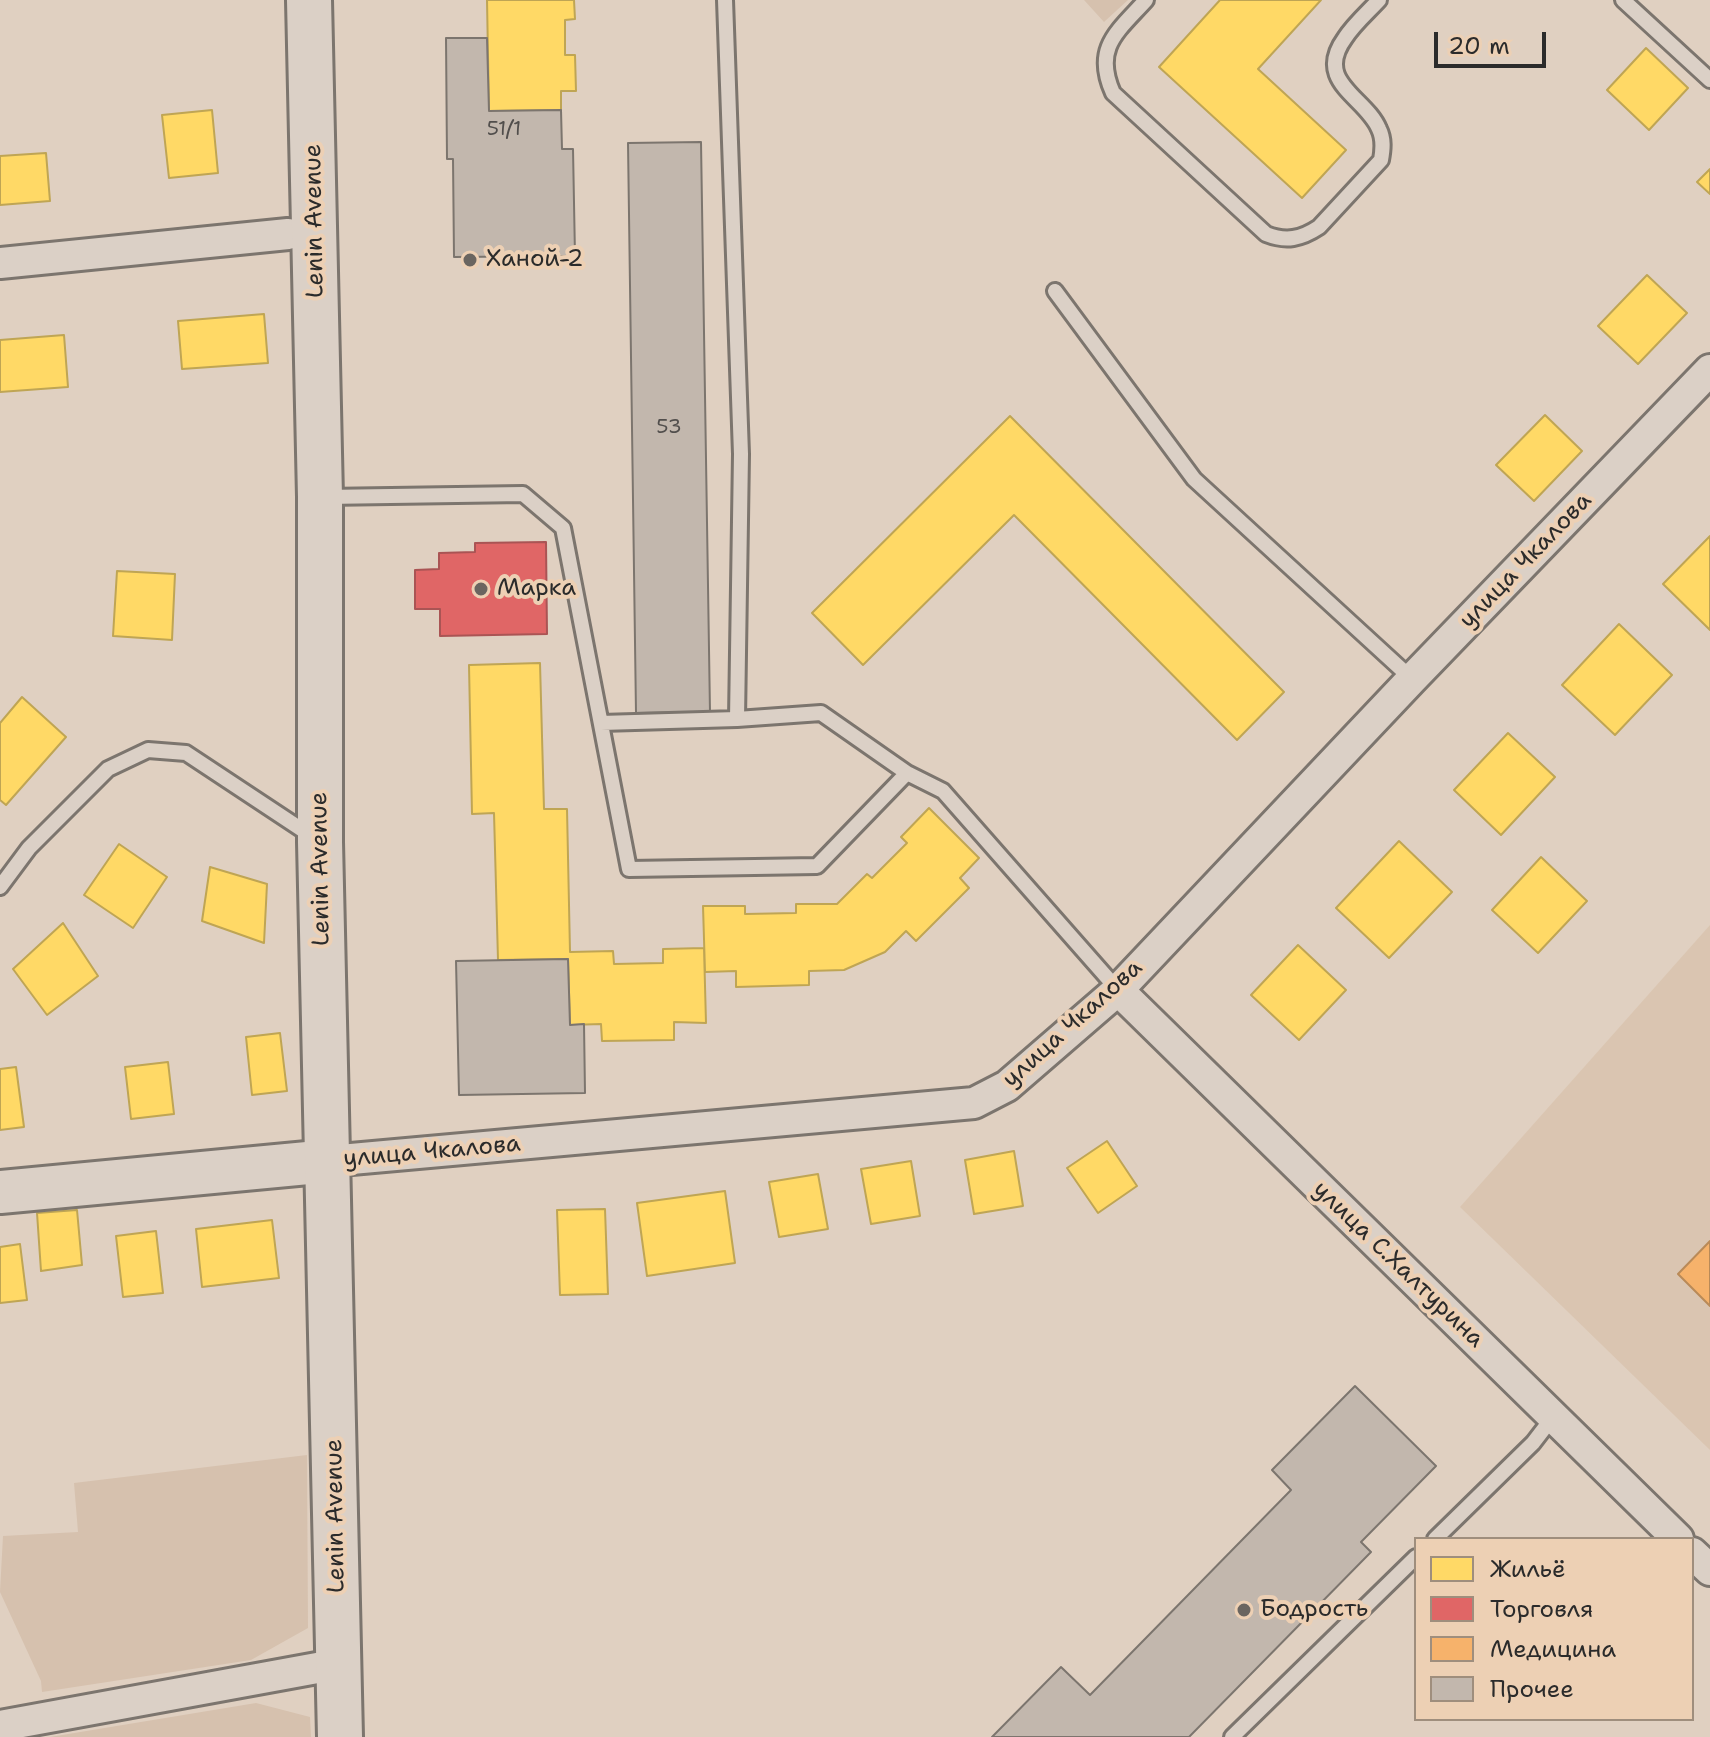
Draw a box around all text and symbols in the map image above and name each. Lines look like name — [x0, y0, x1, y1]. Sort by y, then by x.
scale bar — [1438, 16, 1550, 66]
text: 20 m — [1448, 30, 1510, 62]
house number: 51/1 — [487, 118, 521, 142]
street label: Lenin Avenue — [299, 144, 331, 298]
place label: Ханой-2 — [486, 246, 583, 274]
marker: Ханой-2 — [461, 251, 479, 269]
house number: 53 — [656, 416, 682, 440]
street label: улица Чкалова — [1454, 487, 1598, 635]
place label: Марка — [497, 575, 576, 603]
marker: Марка — [472, 580, 490, 598]
street label: Lenin Avenue — [305, 792, 337, 946]
street label: улица Чкалова — [997, 954, 1149, 1094]
street label: улица Чкалова — [342, 1130, 522, 1174]
street label: улица С.Халтурина — [1306, 1176, 1490, 1354]
street label: Lenin Avenue — [320, 1439, 352, 1593]
legend — [1414, 1537, 1694, 1721]
text: Жильё — [1490, 1553, 1566, 1585]
text: Торговля — [1490, 1593, 1593, 1625]
place label: Бодрость — [1260, 1596, 1368, 1624]
marker: Бодрость — [1235, 1601, 1253, 1619]
text: Медицина — [1490, 1633, 1616, 1665]
text: Прочее — [1490, 1673, 1574, 1705]

